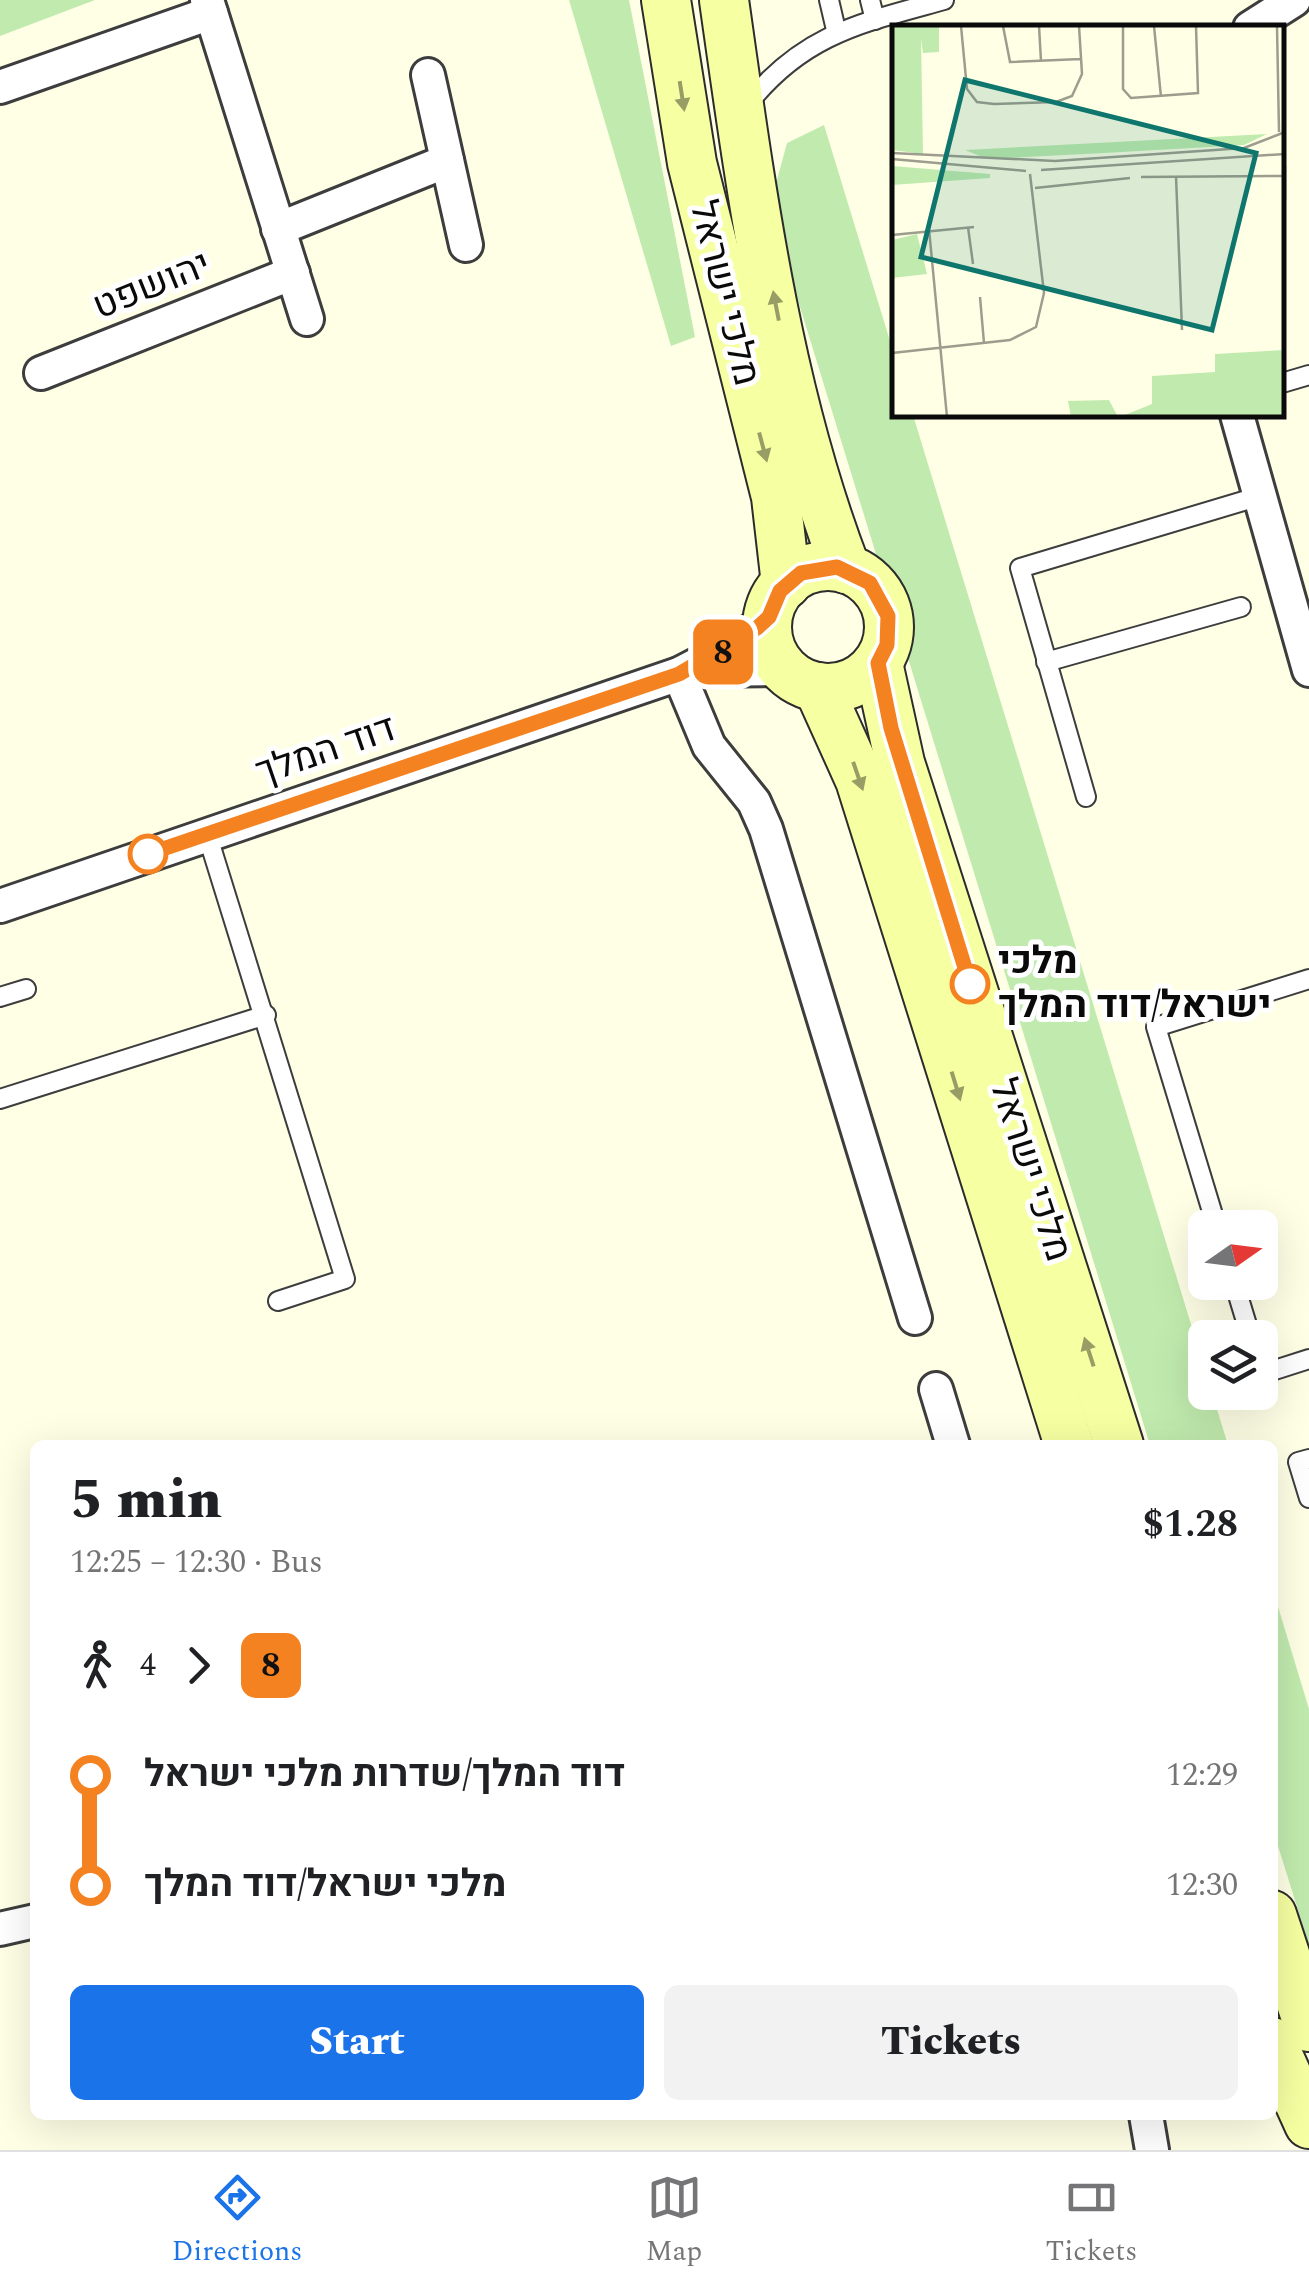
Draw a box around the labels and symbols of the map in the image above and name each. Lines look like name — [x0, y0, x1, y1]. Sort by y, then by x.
inset map — [892, 25, 1284, 418]
one-way arrow — [674, 81, 690, 113]
street label: מלכי ישראל — [673, 194, 775, 392]
street label: יהושפט — [84, 236, 220, 336]
one-way arrow — [767, 291, 783, 322]
one-way arrow — [755, 432, 771, 463]
line badge: 8 — [690, 620, 756, 684]
street label: דוד המלך — [248, 700, 404, 802]
one-way arrow — [852, 761, 867, 791]
unlabelled marker — [129, 835, 167, 873]
place label: מלכי ישראל/דוד המלך — [998, 933, 1271, 1035]
marker: מלכי ישראל/דוד המלך — [951, 965, 989, 1003]
one-way arrow — [949, 1071, 964, 1102]
street label: מלכי ישראל — [973, 1071, 1087, 1269]
north arrow — [1188, 1210, 1278, 1300]
one-way arrow — [1081, 1337, 1096, 1367]

